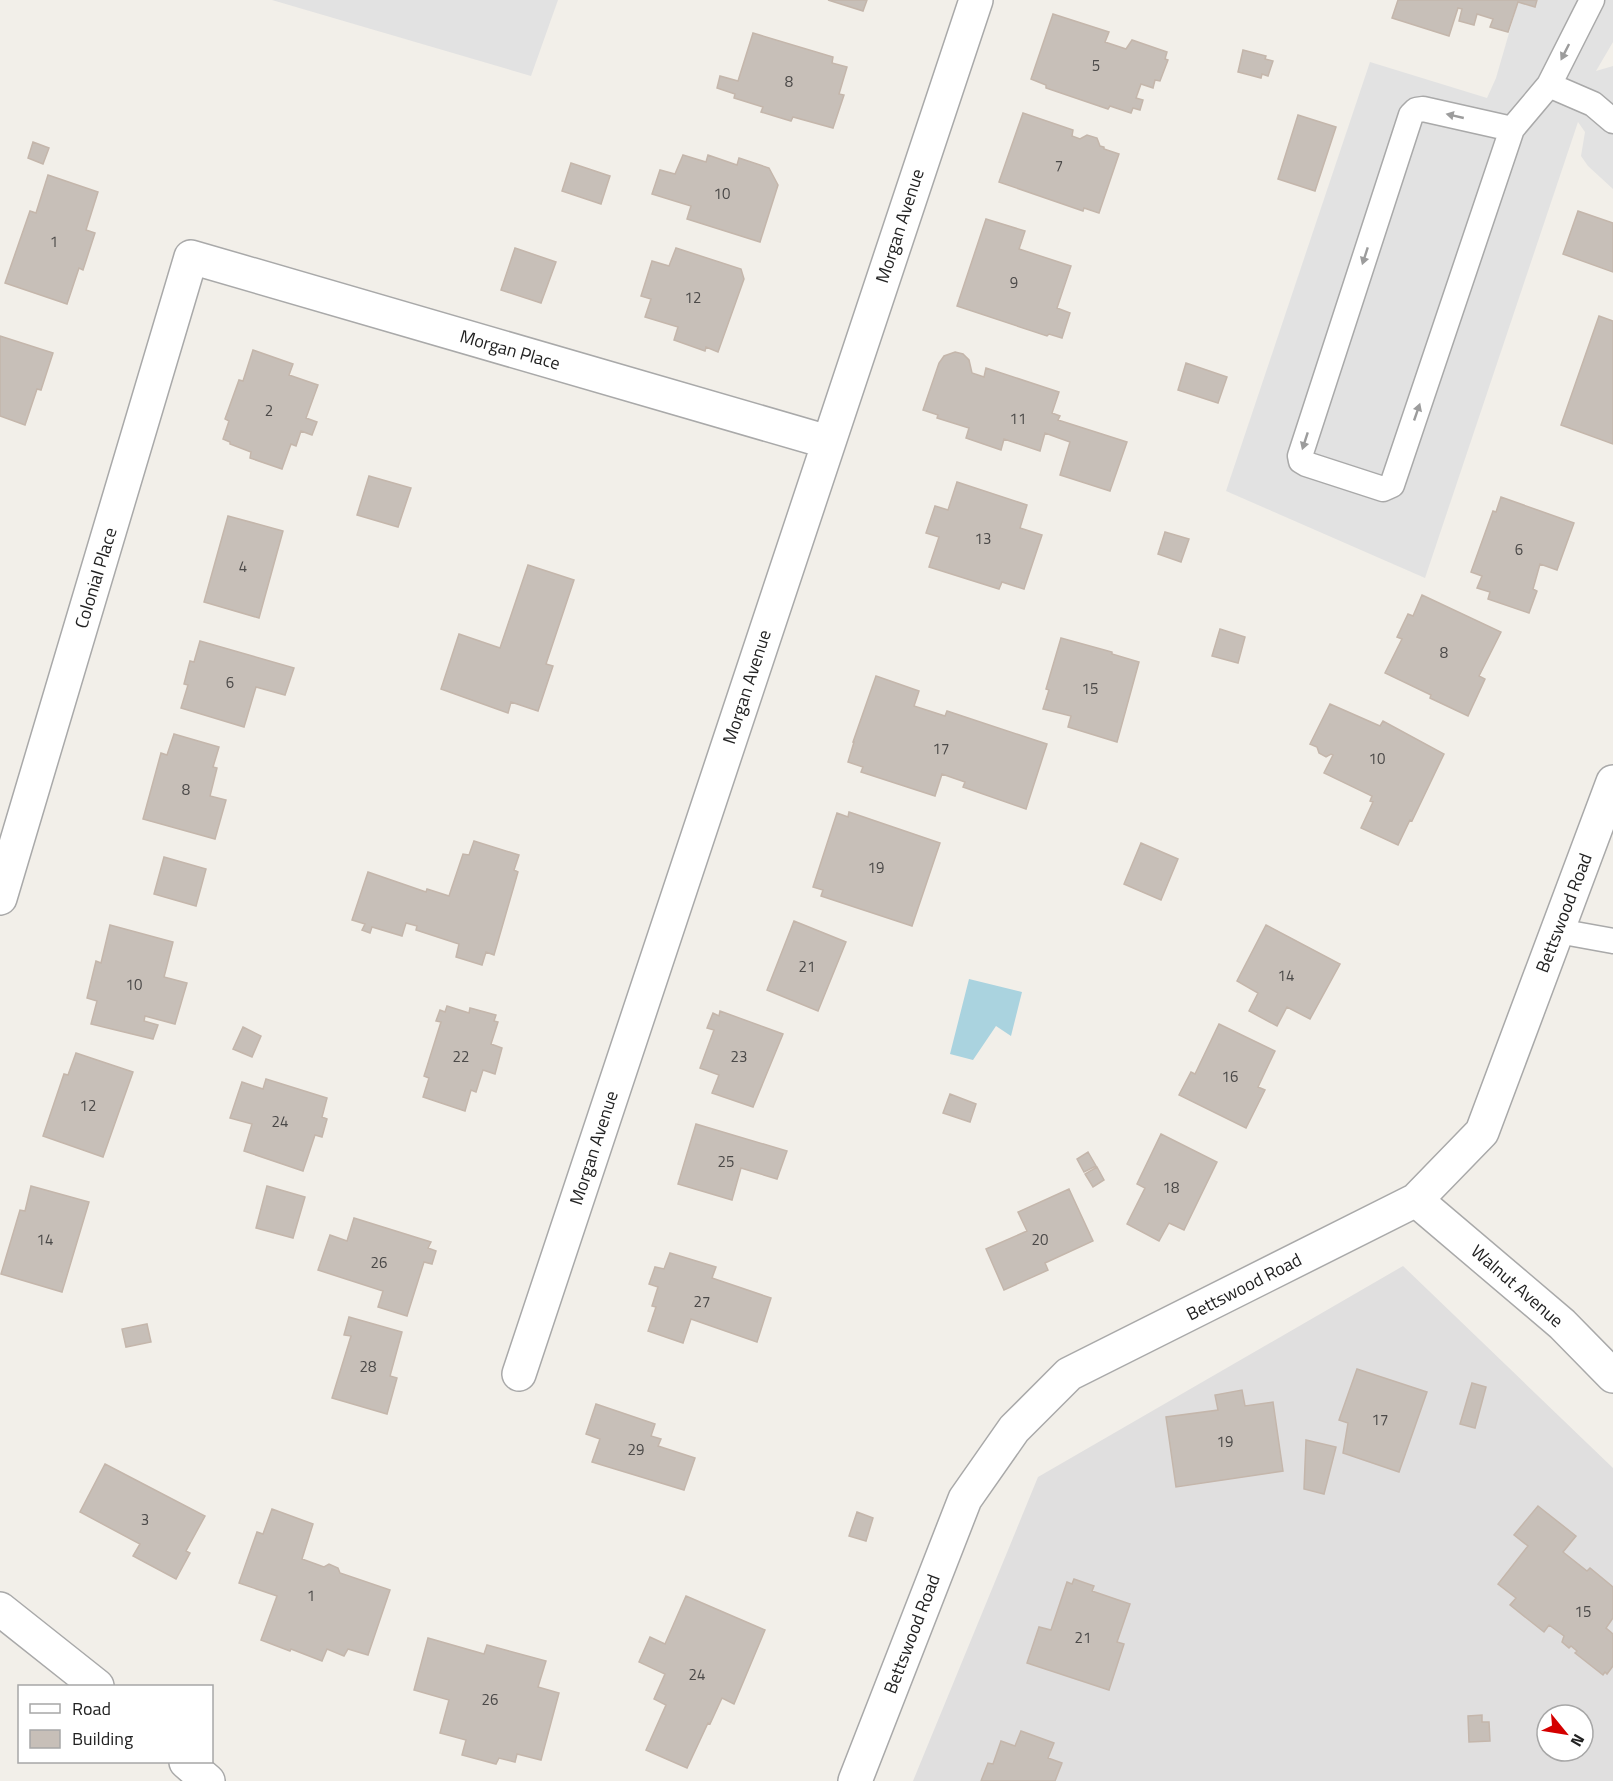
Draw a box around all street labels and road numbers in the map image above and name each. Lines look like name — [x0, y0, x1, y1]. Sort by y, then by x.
street label: Morgan Avenue — [868, 165, 931, 287]
street label: Morgan Place — [457, 322, 563, 377]
street label: Colonial Place — [67, 524, 124, 632]
street label: Morgan Avenue — [715, 626, 778, 748]
street label: Bettswood Road — [1528, 849, 1599, 977]
street label: Morgan Avenue — [562, 1087, 625, 1209]
street label: Walnut Avenue — [1465, 1238, 1569, 1333]
street label: Bettswood Road — [1181, 1246, 1306, 1327]
street label: Bettswood Road — [876, 1570, 947, 1698]

